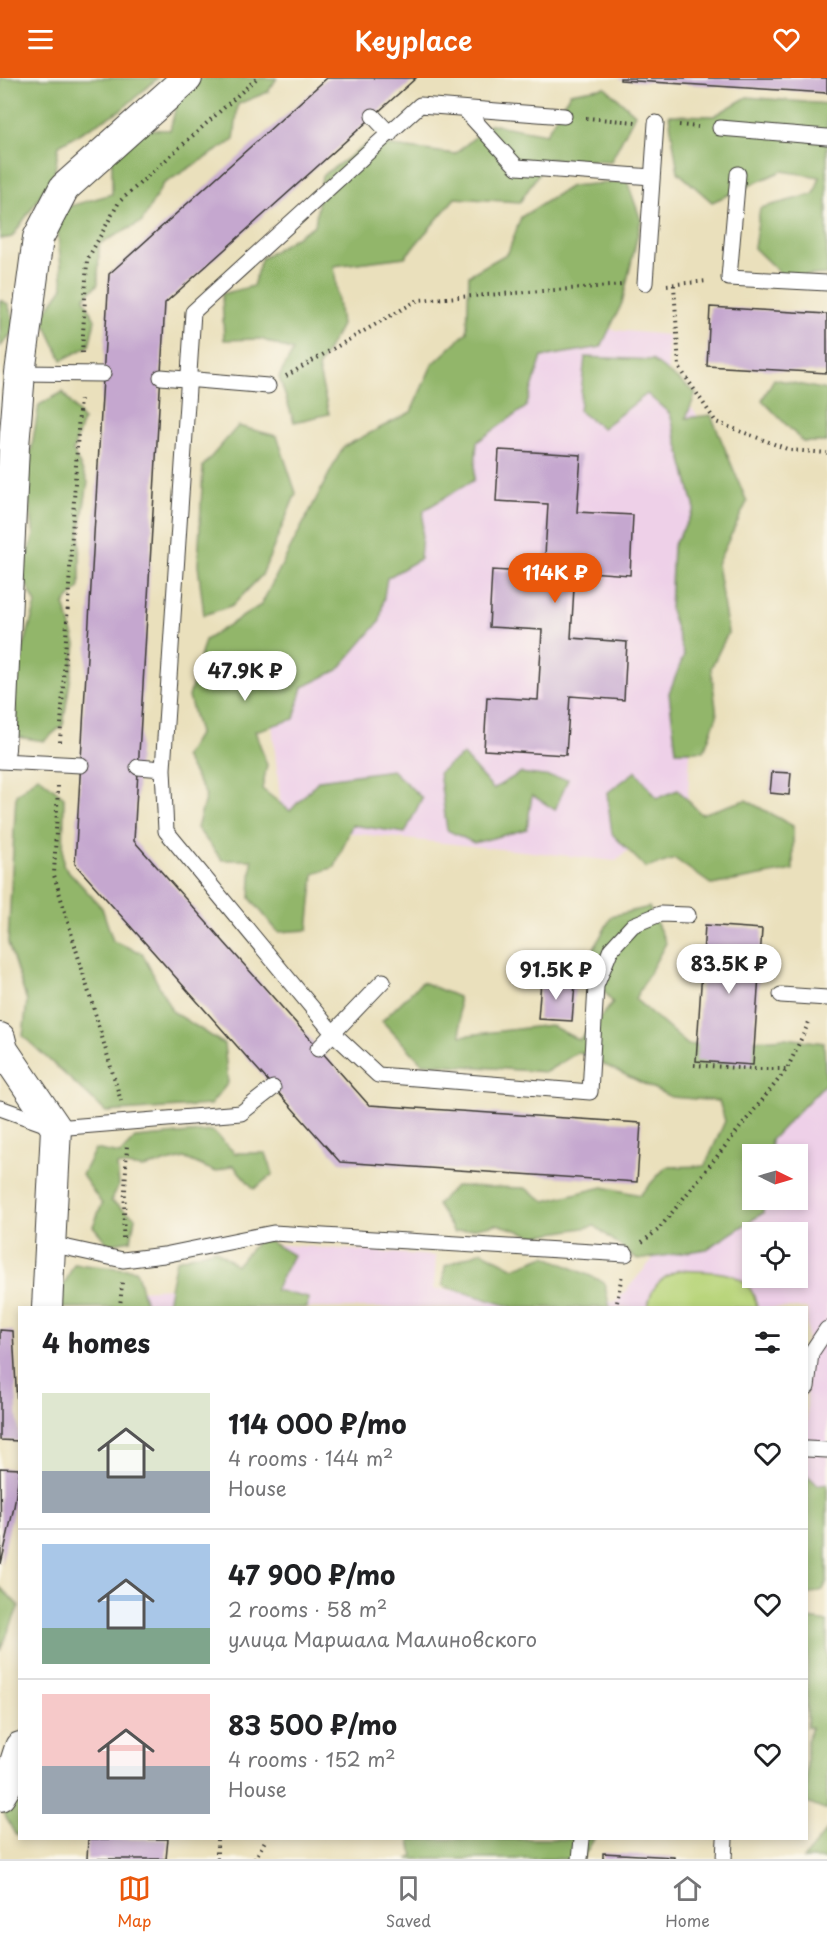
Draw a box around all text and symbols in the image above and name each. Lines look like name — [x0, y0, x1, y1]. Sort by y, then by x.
text: Keyplace — [354, 19, 473, 60]
icon: menu — [24, 23, 57, 56]
icon: heart — [770, 23, 803, 56]
pin: 114K ₽ — [506, 553, 604, 604]
text: 114K ₽ — [522, 557, 588, 587]
pin: 47.9K ₽ — [190, 651, 300, 702]
text: 47.9K ₽ — [207, 655, 283, 685]
pin: 83.5K ₽ — [674, 944, 784, 995]
text: 83.5K ₽ — [691, 948, 767, 978]
pin: 91.5K ₽ — [501, 950, 611, 1001]
text: 91.5K ₽ — [520, 954, 592, 984]
north arrow — [742, 1144, 808, 1210]
map controls — [742, 1144, 808, 1288]
button: locate — [742, 1222, 808, 1288]
text: 4 homes — [42, 1323, 150, 1362]
icon: filters — [751, 1326, 784, 1359]
text: 114 000 ₽/mo — [228, 1404, 407, 1443]
icon: home — [90, 1417, 162, 1489]
icon: heart — [751, 1437, 784, 1470]
text: 4 rooms · 144 m² — [228, 1443, 393, 1473]
text: House — [228, 1473, 287, 1503]
text: 47 900 ₽/mo — [228, 1555, 395, 1594]
icon: home — [90, 1568, 162, 1640]
icon: heart — [751, 1588, 784, 1621]
text: 2 rooms · 58 m² — [228, 1594, 387, 1624]
text: улица Маршала Малиновского — [228, 1624, 537, 1654]
text: 83 500 ₽/mo — [228, 1705, 397, 1744]
icon: home — [90, 1718, 162, 1790]
icon: heart — [751, 1738, 784, 1771]
text: 4 rooms · 152 m² — [228, 1744, 396, 1774]
text: House — [228, 1774, 287, 1804]
tab: Map — [117, 1872, 151, 1932]
tab: Saved — [386, 1872, 431, 1932]
tab: Home — [665, 1872, 710, 1932]

